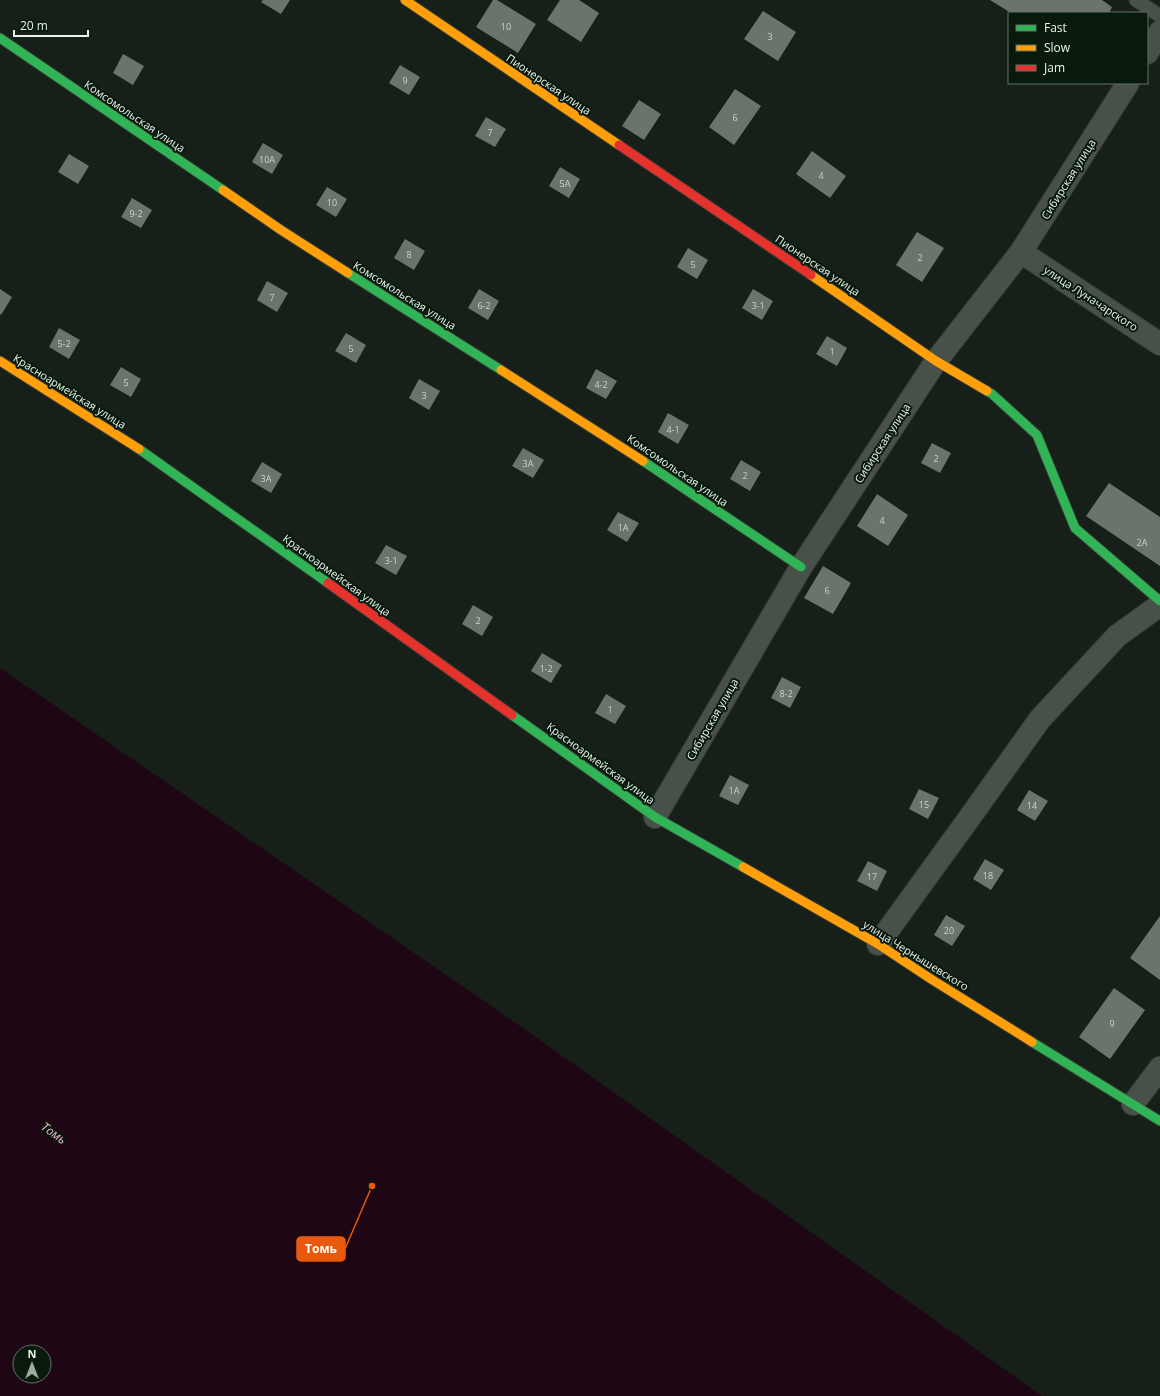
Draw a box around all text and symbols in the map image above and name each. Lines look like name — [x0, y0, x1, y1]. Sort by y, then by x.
scale bar — [14, 12, 88, 38]
legend — [1008, 12, 1148, 84]
text: 20 m — [20, 17, 48, 34]
text: Fast — [1044, 19, 1067, 36]
house number: 10 — [501, 20, 511, 33]
house number: 3 — [767, 30, 773, 43]
text: Slow — [1044, 39, 1071, 56]
street label: Пионерская улица — [504, 50, 594, 118]
text: Jam — [1043, 59, 1065, 76]
house number: 9 — [402, 74, 408, 87]
street label: Комсомольская улица — [82, 77, 188, 155]
house number: 6 — [732, 111, 738, 124]
house number: 7 — [487, 126, 493, 139]
street label: Сибирская улица — [1037, 136, 1099, 222]
house number: 10А — [259, 153, 275, 166]
house number: 4 — [818, 169, 824, 182]
house number: 5А — [560, 177, 571, 190]
house number: 10 — [327, 196, 337, 209]
house number: 9-2 — [129, 207, 143, 220]
street label: Пионерская улица — [773, 231, 863, 299]
house number: 8 — [406, 248, 412, 261]
house number: 2 — [917, 251, 923, 264]
street label: Комсомольская улица — [351, 257, 459, 333]
house number: 5 — [690, 258, 696, 271]
street label: улица Луначарского — [1041, 262, 1141, 334]
house number: 7 — [269, 291, 275, 304]
house number: 6-2 — [477, 299, 491, 312]
house number: 3-1 — [751, 299, 765, 312]
house number: 5-2 — [57, 337, 71, 350]
house number: 5 — [348, 342, 354, 355]
house number: 1 — [829, 345, 835, 358]
street label: Красноармейская улица — [11, 350, 129, 432]
house number: 5 — [123, 376, 129, 389]
house number: 4-2 — [594, 378, 608, 391]
house number: 3 — [421, 389, 427, 402]
street label: Сибирская улица — [851, 400, 913, 486]
house number: 4-1 — [666, 423, 680, 436]
street label: Комсомольская улица — [625, 431, 731, 509]
house number: 2 — [933, 452, 939, 465]
house number: 3А — [523, 457, 534, 470]
house number: 2 — [742, 469, 748, 482]
house number: 3А — [261, 472, 272, 485]
house number: 4 — [879, 514, 885, 527]
house number: 1А — [618, 521, 629, 534]
street label: Красноармейская улица — [280, 531, 394, 619]
house number: 2А — [1137, 536, 1148, 549]
house number: 3-1 — [384, 554, 398, 567]
house number: 6 — [824, 584, 830, 597]
house number: 2 — [475, 614, 481, 627]
house number: 1-2 — [539, 662, 553, 675]
street label: Сибирская улица — [683, 675, 741, 763]
house number: 8-2 — [779, 687, 793, 700]
house number: 1 — [607, 703, 613, 716]
street label: Красноармейская улица — [544, 719, 658, 807]
house number: 1А — [729, 784, 740, 797]
house number: 15 — [919, 798, 929, 811]
house number: 14 — [1027, 799, 1037, 812]
house number: 18 — [983, 869, 993, 882]
house number: 17 — [867, 870, 877, 883]
street label: улица Чернышевского — [860, 916, 972, 994]
house number: 20 — [944, 924, 954, 937]
house number: 9 — [1109, 1017, 1115, 1030]
water label: Томь — [38, 1118, 70, 1148]
callout: Томь — [297, 1237, 345, 1261]
text: Томь — [305, 1240, 337, 1257]
north arrow — [12, 1344, 52, 1384]
text: N — [28, 1346, 36, 1361]

